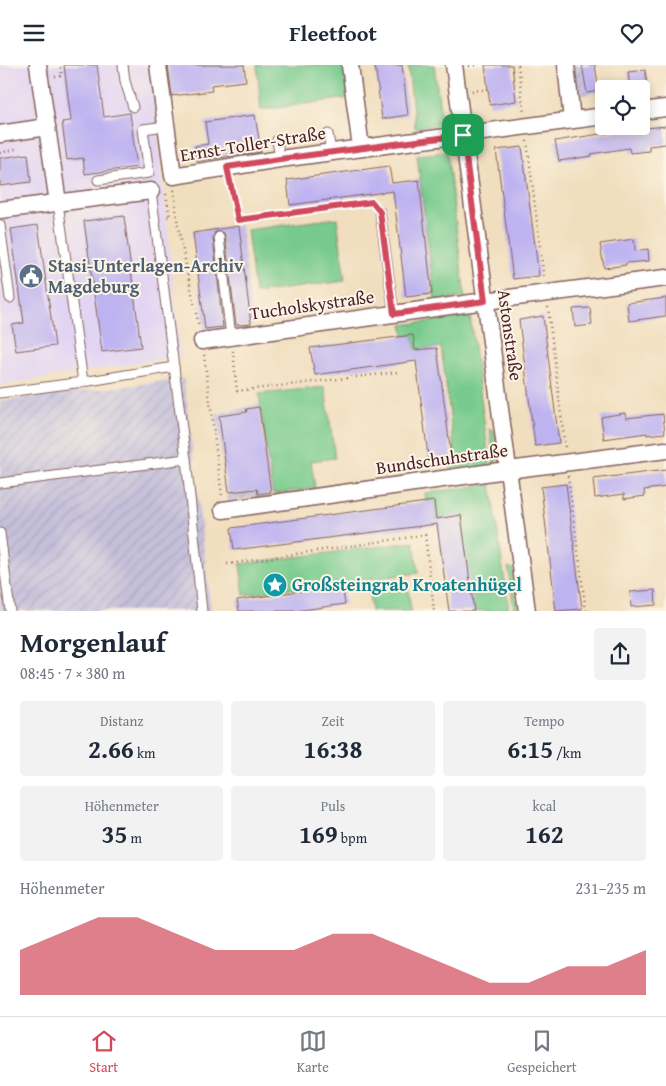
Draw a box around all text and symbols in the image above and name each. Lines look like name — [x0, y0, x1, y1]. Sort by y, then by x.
text: Fleetfoot — [289, 17, 377, 49]
icon: menu — [20, 19, 48, 47]
icon: heart — [618, 19, 646, 47]
map controls — [595, 80, 650, 135]
button: locate — [595, 80, 650, 135]
pin — [442, 114, 484, 156]
street label: Ernst-Toller-Straße — [178, 119, 328, 168]
icon: arrive — [449, 121, 477, 149]
place label: Stasi-Unterlagen-Archiv Magdeburg — [48, 252, 244, 300]
public building icon: Stasi-Unterlagen-Archiv Magdeburg — [18, 263, 44, 289]
street label: Tucholskystraße — [248, 282, 376, 327]
street label: Astonstraße — [491, 288, 530, 382]
street label: Bundschuhstraße — [374, 436, 510, 481]
place label: Großsteingrab Kroatenhügel — [292, 571, 522, 598]
place icon: Großsteingrab Kroatenhügel — [262, 572, 288, 598]
text: Morgenlauf — [20, 621, 166, 662]
button: share — [594, 628, 646, 680]
text: 08:45 · 7 × 380 m — [20, 661, 125, 685]
text: Distanz — [100, 711, 143, 731]
text: Zeit — [322, 711, 344, 731]
text: Tempo — [524, 711, 564, 731]
text: 2.66 — [88, 731, 134, 767]
text: 16:38 — [304, 731, 362, 767]
text: 6:15 — [507, 731, 553, 767]
text: km — [134, 743, 155, 763]
text: /km — [553, 743, 581, 763]
text: Höhenmeter — [85, 796, 159, 816]
text: Puls — [321, 796, 345, 816]
text: kcal — [532, 796, 556, 816]
text: 35 — [101, 816, 127, 852]
text: 169 — [299, 816, 338, 852]
text: 162 — [525, 816, 564, 852]
text: m — [127, 828, 142, 848]
text: bpm — [338, 828, 367, 848]
text: Höhenmeter — [20, 876, 105, 900]
text: 231–235 m — [576, 876, 646, 900]
tab: Start — [89, 1027, 118, 1077]
tab: Karte — [297, 1027, 329, 1077]
tab: Gespeichert — [507, 1027, 577, 1077]

